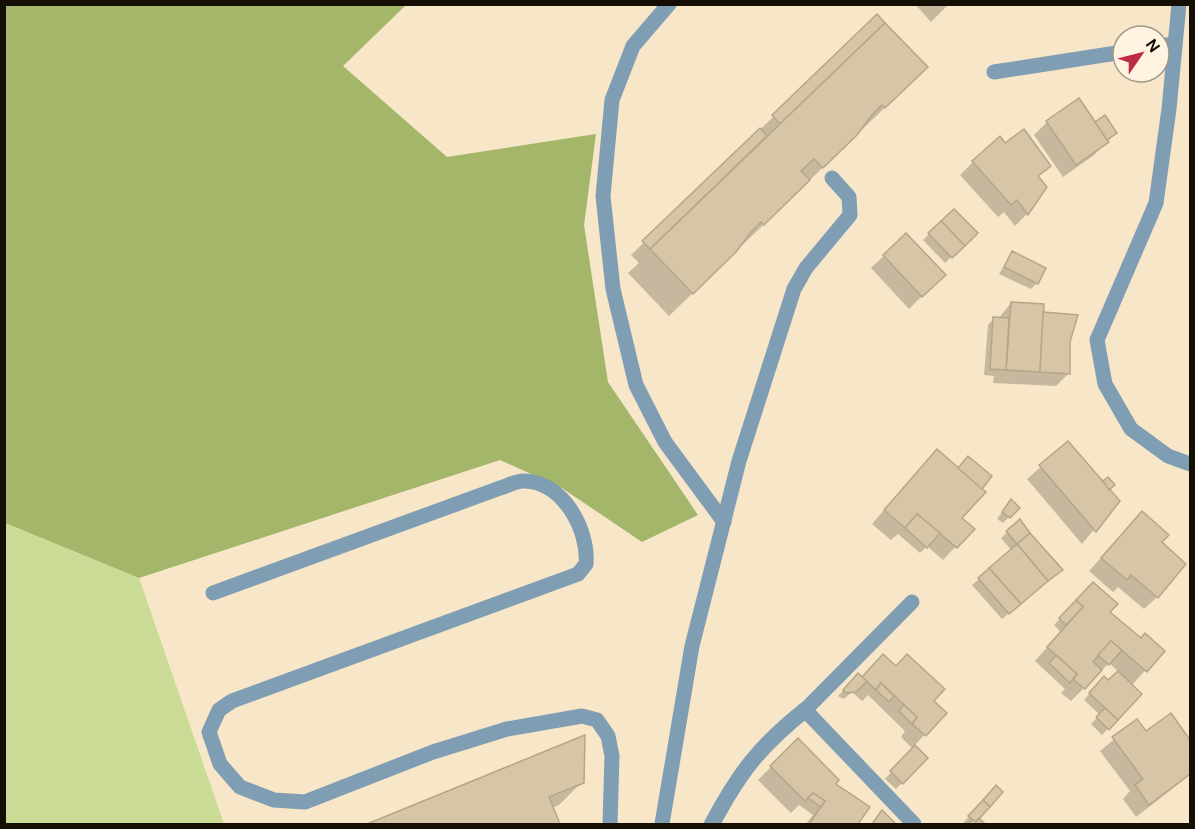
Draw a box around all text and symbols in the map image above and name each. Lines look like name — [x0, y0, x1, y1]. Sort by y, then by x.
north arrow — [1111, 24, 1171, 84]
text: N — [1141, 35, 1165, 56]

